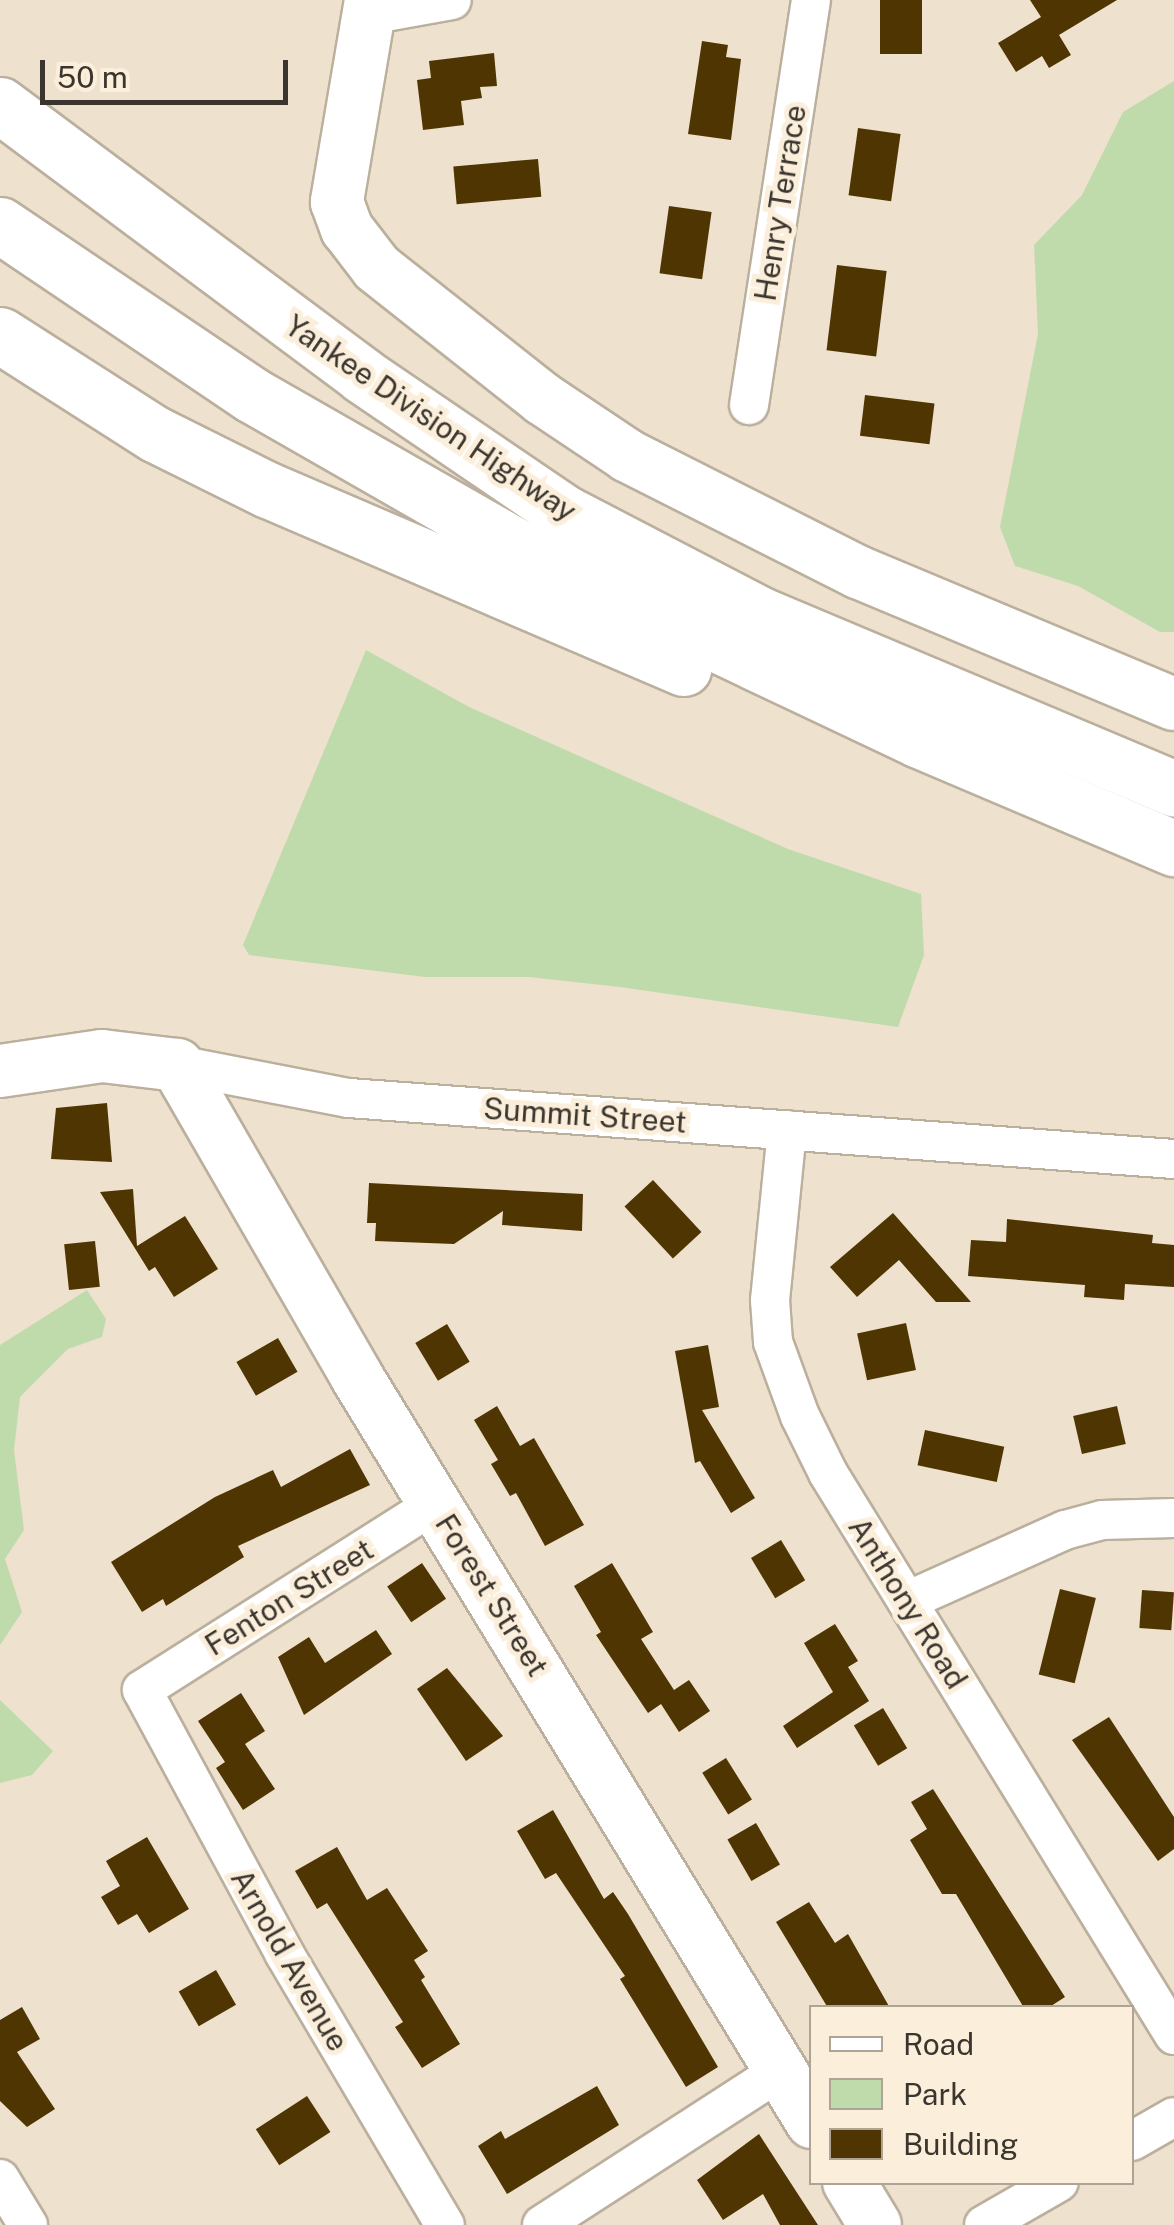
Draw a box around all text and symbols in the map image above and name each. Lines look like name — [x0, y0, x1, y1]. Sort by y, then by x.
scale bar — [45, 40, 292, 102]
text: 50 m — [57, 59, 128, 95]
street label: Henry Terrace — [747, 102, 813, 304]
street label: Yankee Division Highway — [279, 307, 583, 529]
street label: Summit Street — [482, 1090, 688, 1140]
street label: Forest Street — [428, 1507, 556, 1683]
street label: Anthony Road — [841, 1511, 975, 1695]
street label: Fenton Street — [198, 1531, 380, 1663]
street label: Arnold Avenue — [223, 1863, 357, 2057]
legend — [809, 2005, 1134, 2185]
text: Road — [903, 2026, 974, 2062]
text: Park — [903, 2076, 967, 2112]
text: Building — [903, 2126, 1018, 2162]

